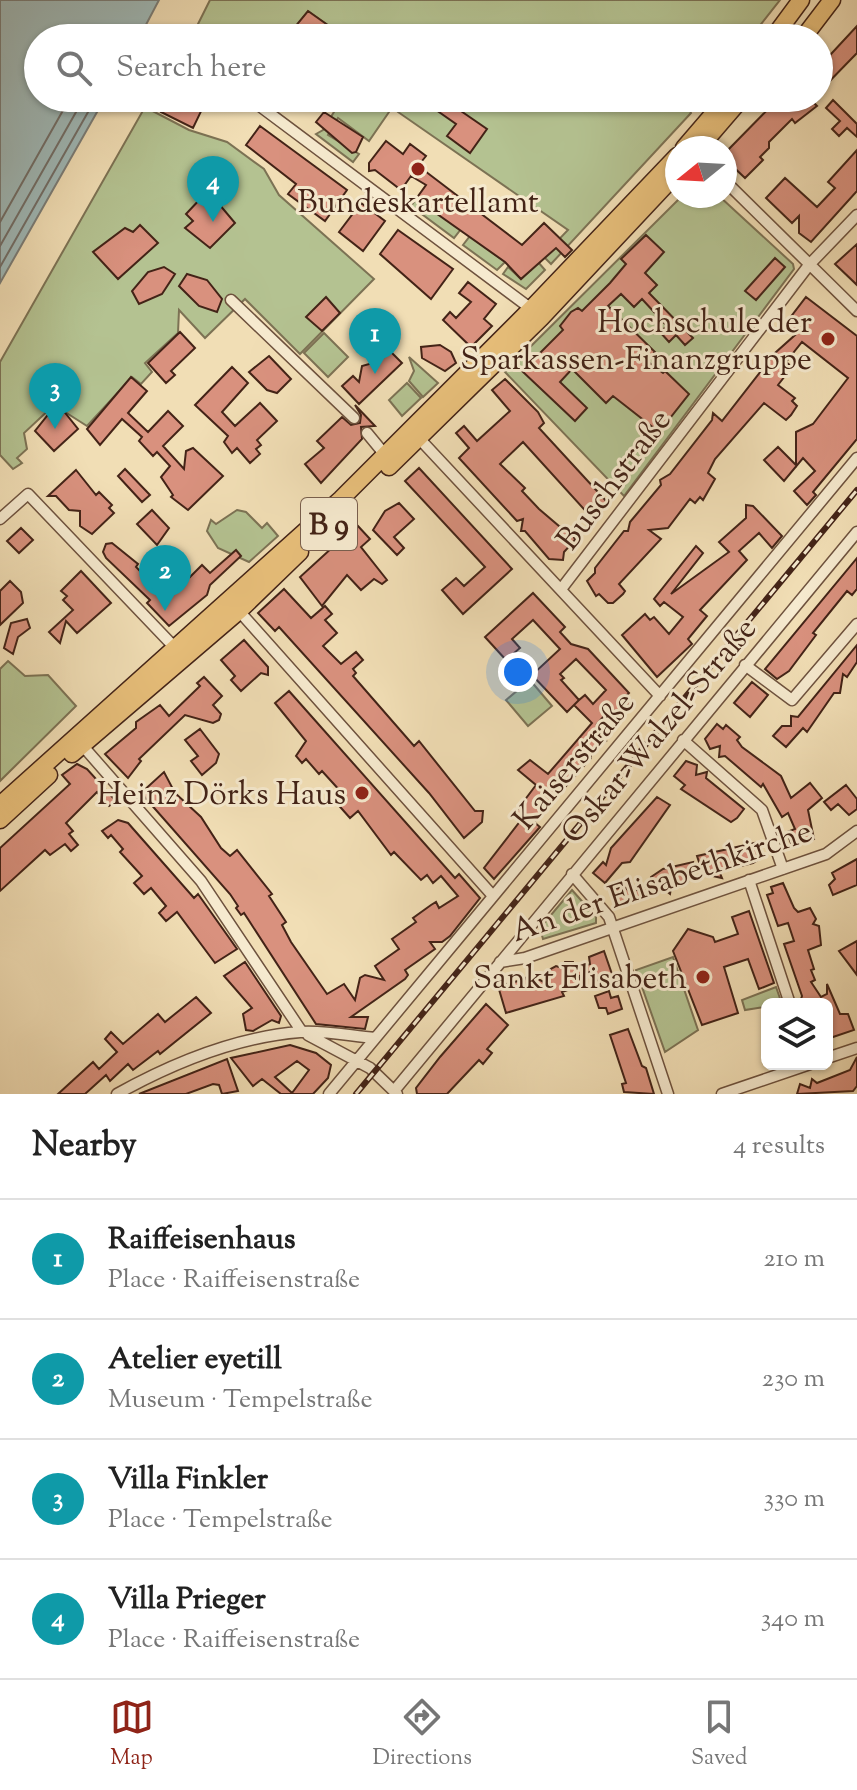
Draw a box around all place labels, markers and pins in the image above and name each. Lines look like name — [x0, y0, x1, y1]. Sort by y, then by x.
pin: 4 — [187, 156, 239, 222]
marker: Bundeskartellamt — [409, 160, 427, 178]
place label: Bundeskartellamt — [297, 181, 539, 227]
place label: Hochschule der Sparkassen-Finanzgruppe — [460, 301, 812, 384]
pin: 1 — [349, 308, 401, 374]
marker: Hochschule der Sparkassen-Finanzgruppe — [819, 330, 837, 348]
pin: 3 — [29, 363, 81, 429]
pin: 2 — [139, 545, 191, 611]
place label: Heinz Dörks Haus — [97, 773, 346, 819]
marker: Heinz Dörks Haus — [353, 784, 371, 802]
place label: Sankt Elisabeth — [473, 957, 687, 1003]
marker: Sankt Elisabeth — [694, 968, 712, 986]

